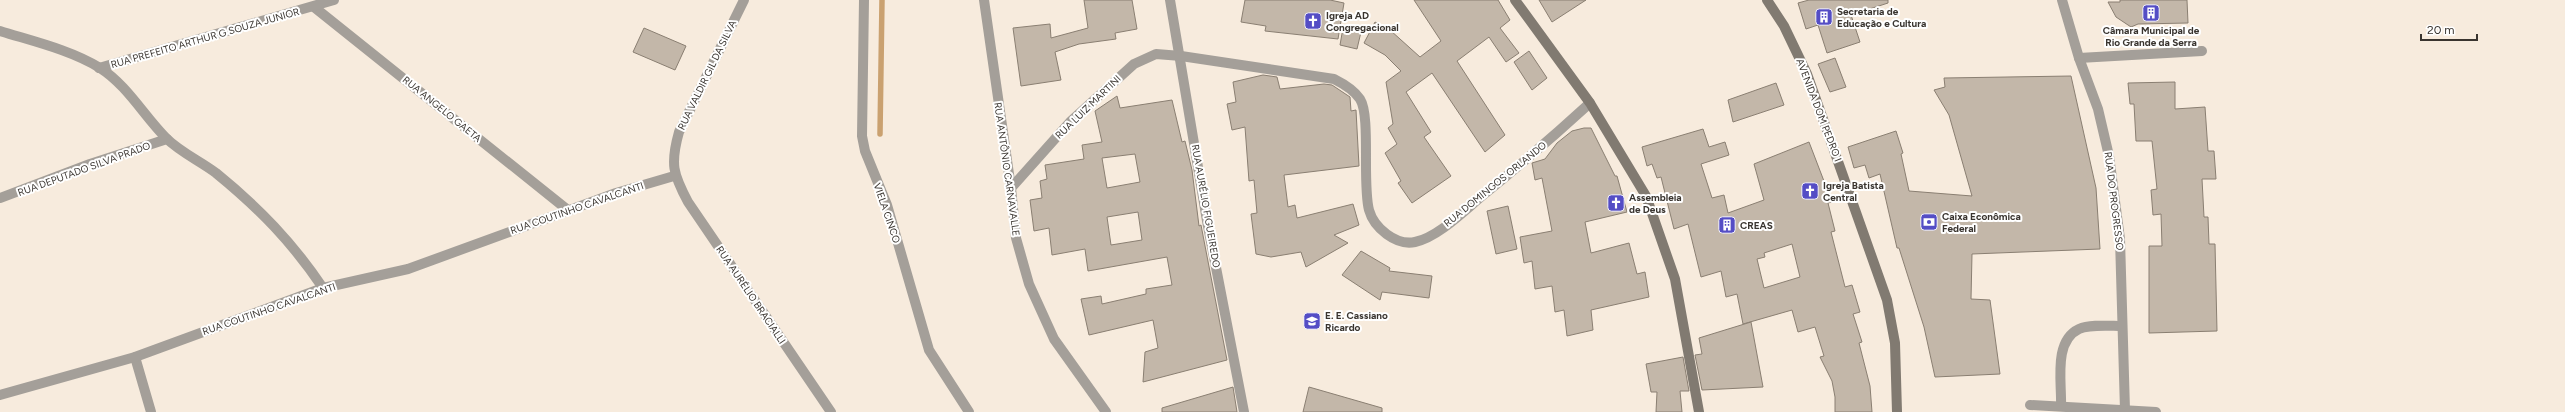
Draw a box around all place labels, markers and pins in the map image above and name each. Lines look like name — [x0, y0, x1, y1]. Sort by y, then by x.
building icon: Câmara Municipal de Rio Grande da Serra — [2141, 3, 2161, 23]
place label: Secretaria de Educação e Cultura — [1837, 5, 1926, 30]
building icon: Secretaria de Educação e Cultura — [1814, 7, 1834, 27]
place label: Igreja AD Congregacional — [1326, 9, 1399, 34]
church icon: Igreja AD Congregacional — [1303, 11, 1323, 31]
place label: Câmara Municipal de Rio Grande da Serra — [2103, 24, 2200, 49]
place label: Igreja Batista Central — [1823, 179, 1884, 204]
church icon: Igreja Batista Central — [1800, 181, 1820, 201]
place label: Assembleia de Deus — [1629, 191, 1682, 216]
church icon: Assembleia de Deus — [1606, 193, 1626, 213]
place label: Caixa Econômica Federal — [1942, 210, 2021, 235]
bank icon: Caixa Econômica Federal — [1919, 212, 1939, 232]
building icon: CREAS — [1717, 215, 1737, 235]
place label: CREAS — [1740, 219, 1773, 232]
place label: E. E. Cassiano Ricardo — [1325, 309, 1388, 334]
school or university icon: E. E. Cassiano Ricardo — [1302, 311, 1322, 331]

